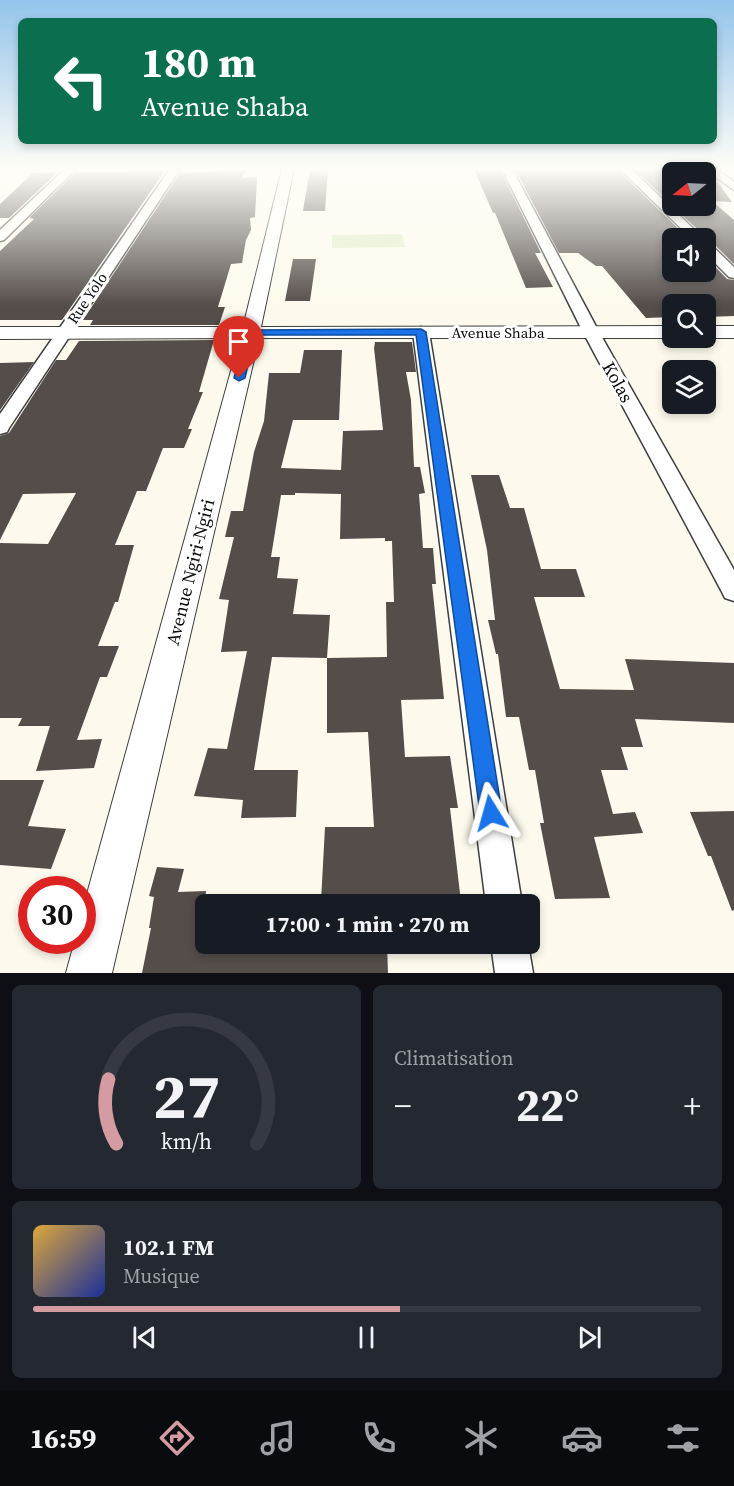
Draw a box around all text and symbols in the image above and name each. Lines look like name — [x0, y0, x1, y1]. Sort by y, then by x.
text: 180 m — [141, 33, 256, 91]
icon: left — [42, 42, 120, 120]
text: Avenue Shaba — [141, 88, 309, 125]
north arrow — [662, 162, 716, 216]
map controls — [662, 162, 716, 414]
button: sound — [662, 228, 716, 282]
street label: Rue Yolo — [62, 268, 112, 328]
button: search — [662, 294, 716, 348]
pin — [213, 316, 264, 378]
street label: Avenue Shaba — [451, 322, 545, 343]
icon: arrive — [222, 325, 255, 358]
street label: Kolas — [597, 357, 640, 407]
button: layers — [662, 360, 716, 414]
street label: Avenue Ngiri-Ngiri — [160, 496, 220, 648]
position arrow — [459, 781, 523, 845]
speed limit sign: 30 — [18, 876, 96, 954]
text: 17:00 · 1 min · 270 m — [266, 909, 469, 939]
text: Climatisation — [394, 1044, 514, 1072]
text: 27 — [153, 1053, 220, 1139]
text: 22° — [516, 1074, 579, 1136]
text: − — [394, 1083, 412, 1128]
text: + — [683, 1083, 701, 1128]
text: km/h — [161, 1127, 212, 1156]
text: 102.1 FM — [123, 1232, 214, 1262]
text: Musique — [123, 1262, 200, 1290]
icon: previous — [128, 1321, 161, 1354]
icon: pause — [350, 1321, 383, 1354]
icon: next — [573, 1321, 606, 1354]
icon: directions — [156, 1417, 198, 1459]
icon: music — [257, 1417, 299, 1459]
icon: phone — [358, 1417, 400, 1459]
icon: climate — [460, 1417, 502, 1459]
icon: car — [561, 1417, 603, 1459]
icon: filters — [662, 1417, 704, 1459]
text: 16:59 — [30, 1420, 96, 1457]

